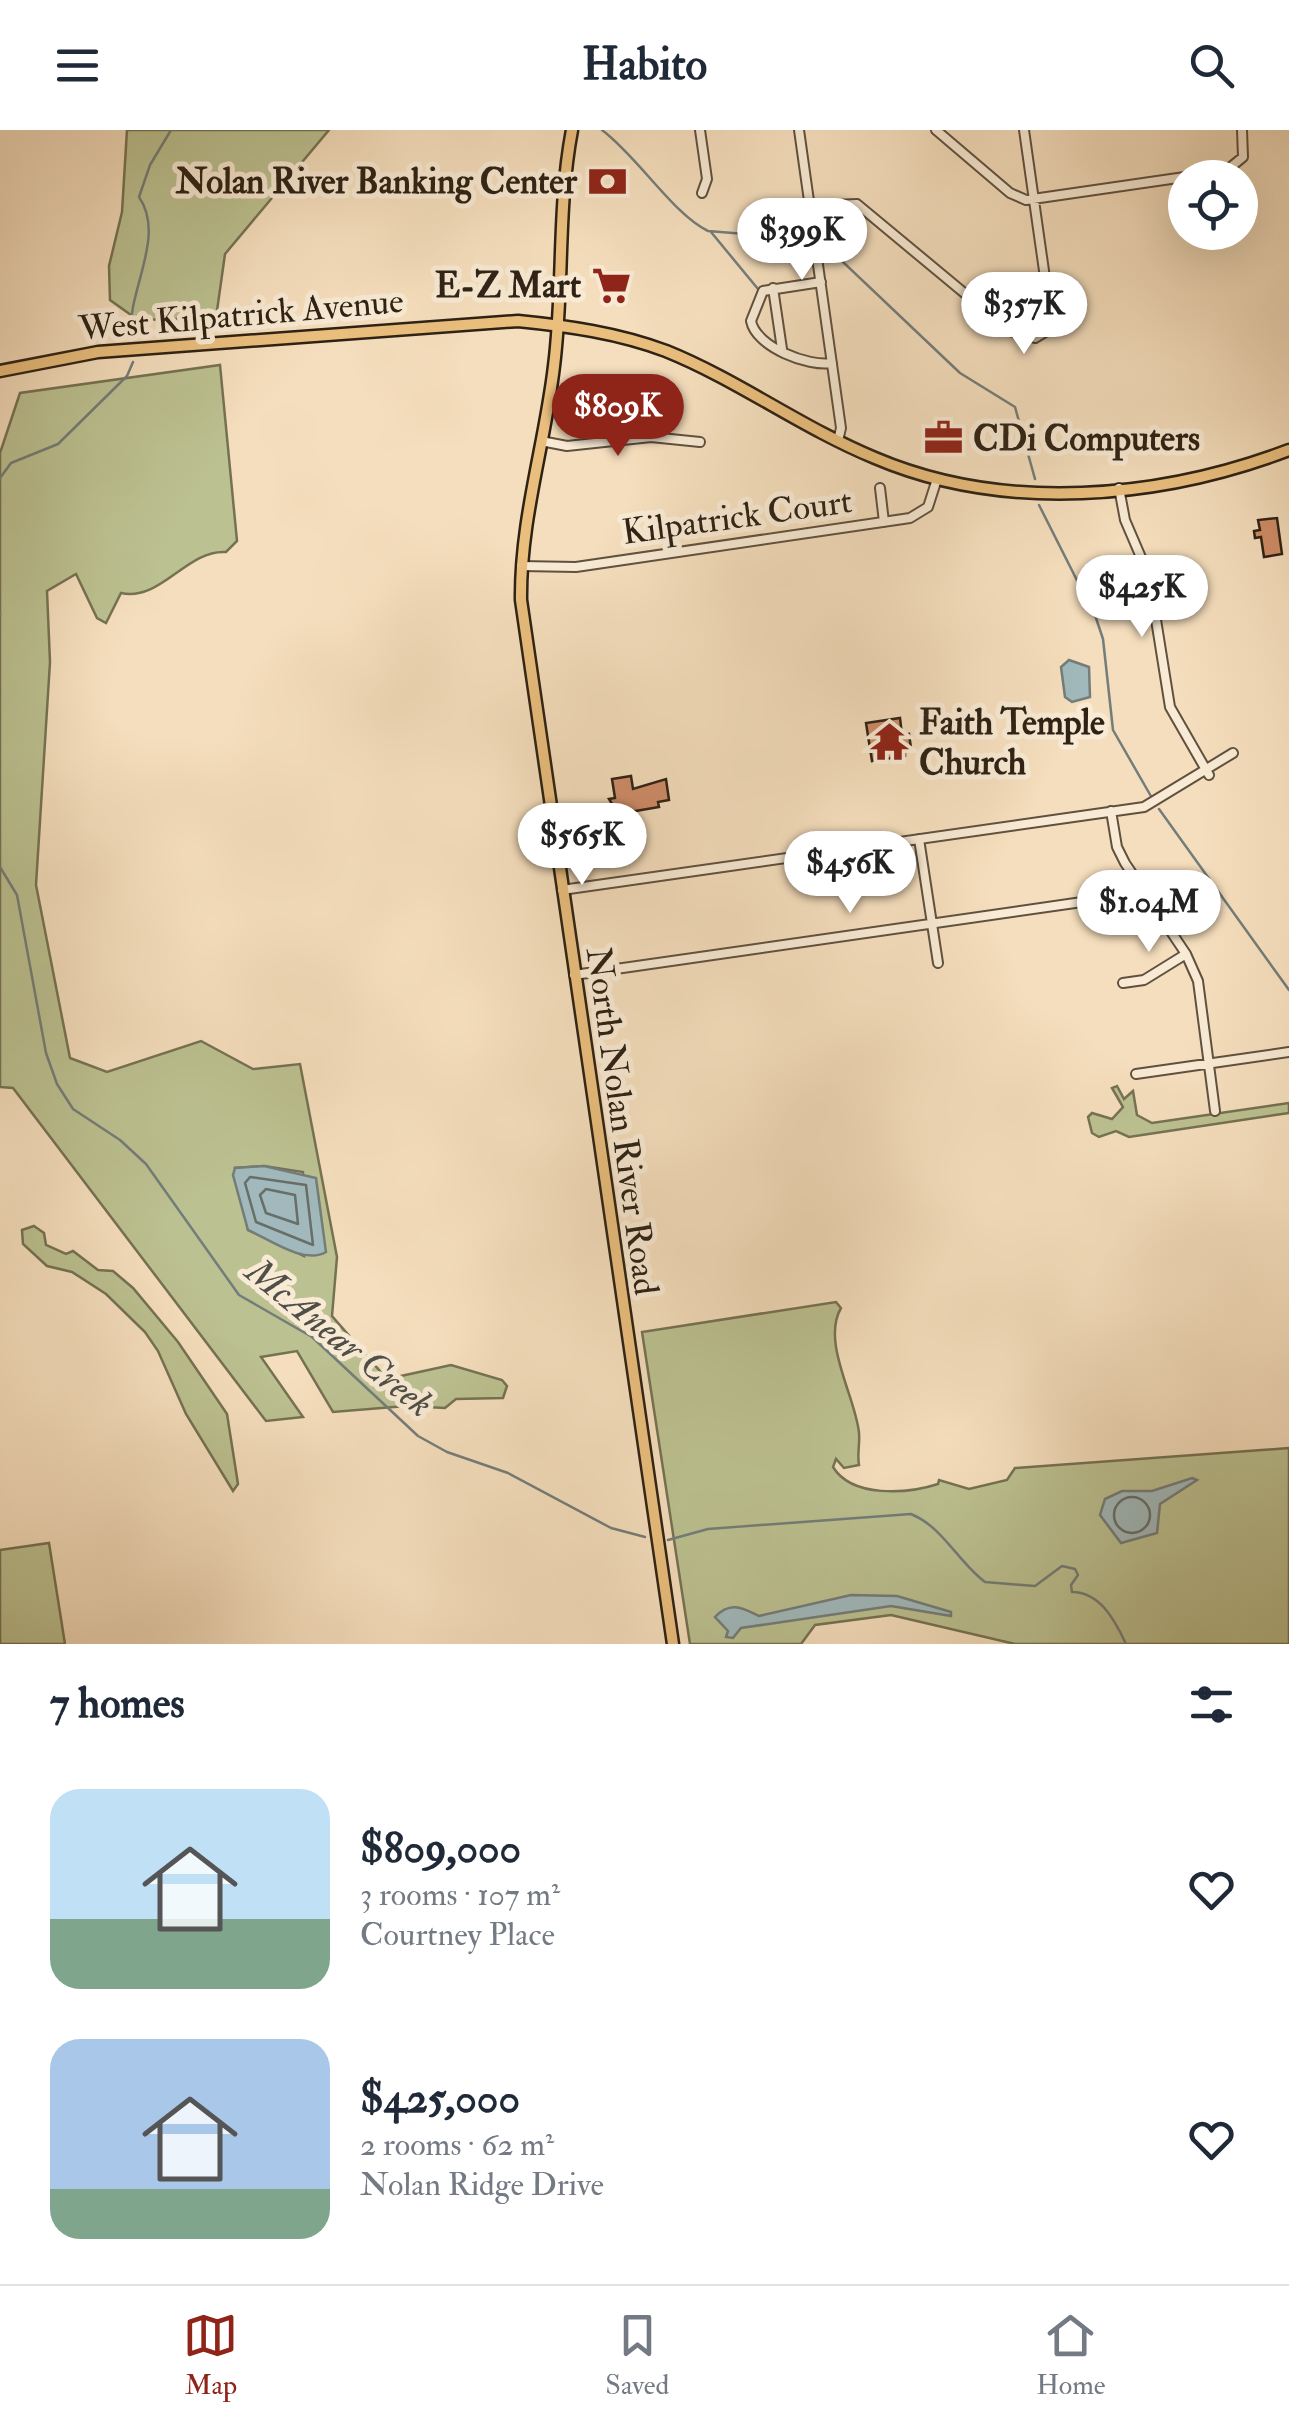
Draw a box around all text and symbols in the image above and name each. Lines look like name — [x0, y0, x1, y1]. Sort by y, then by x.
text: Habito — [582, 37, 707, 93]
icon: menu — [50, 38, 105, 93]
icon: search — [1184, 38, 1239, 93]
place label: Nolan River Banking Center — [175, 160, 578, 204]
bank icon: Nolan River Banking Center — [586, 160, 628, 202]
map controls — [1168, 160, 1258, 250]
button: locate — [1168, 160, 1258, 250]
pin: $399K — [732, 198, 872, 283]
text: $399K — [759, 210, 845, 250]
place label: E-Z Mart — [435, 264, 582, 308]
supermarket icon: E-Z Mart — [590, 264, 632, 306]
pin: $357K — [954, 272, 1094, 357]
street label: West Kilpatrick Avenue — [76, 279, 405, 351]
text: $357K — [983, 284, 1065, 324]
pin: $809K — [548, 374, 688, 459]
text: $809K — [574, 386, 662, 426]
office icon: CDi Computers — [922, 417, 964, 459]
place label: CDi Computers — [973, 417, 1200, 461]
street label: Kilpatrick Court — [619, 479, 855, 555]
pin: $425K — [1072, 555, 1212, 640]
text: $425K — [1098, 567, 1186, 607]
place label: Faith Temple Church — [919, 701, 1105, 785]
temple icon: Faith Temple Church — [868, 721, 910, 763]
pin: $565K — [512, 803, 652, 888]
text: $565K — [540, 815, 624, 855]
pin: $456K — [780, 831, 920, 916]
text: $456K — [806, 843, 894, 883]
pin: $1.04M — [1068, 870, 1230, 955]
text: $1.04M — [1099, 882, 1199, 922]
street label: North Nolan River Road — [576, 944, 668, 1298]
water label: McAnear Creek — [234, 1246, 443, 1428]
icon: filters — [1184, 1677, 1239, 1732]
text: 7 homes — [50, 1678, 185, 1730]
text: $809,000 — [360, 1823, 521, 1875]
icon: home — [130, 1829, 250, 1949]
icon: heart — [1184, 1862, 1239, 1917]
text: 3 rooms · 107 m² — [360, 1875, 560, 1915]
text: Courtney Place — [360, 1915, 555, 1955]
text: $425,000 — [360, 2073, 520, 2125]
icon: home — [130, 2079, 250, 2199]
icon: heart — [1184, 2112, 1239, 2167]
text: 2 rooms · 62 m² — [360, 2125, 554, 2165]
text: Nolan Ridge Drive — [360, 2165, 604, 2205]
tab: Map — [183, 2308, 238, 2403]
tab: Saved — [605, 2308, 669, 2403]
tab: Home — [1036, 2308, 1106, 2403]

